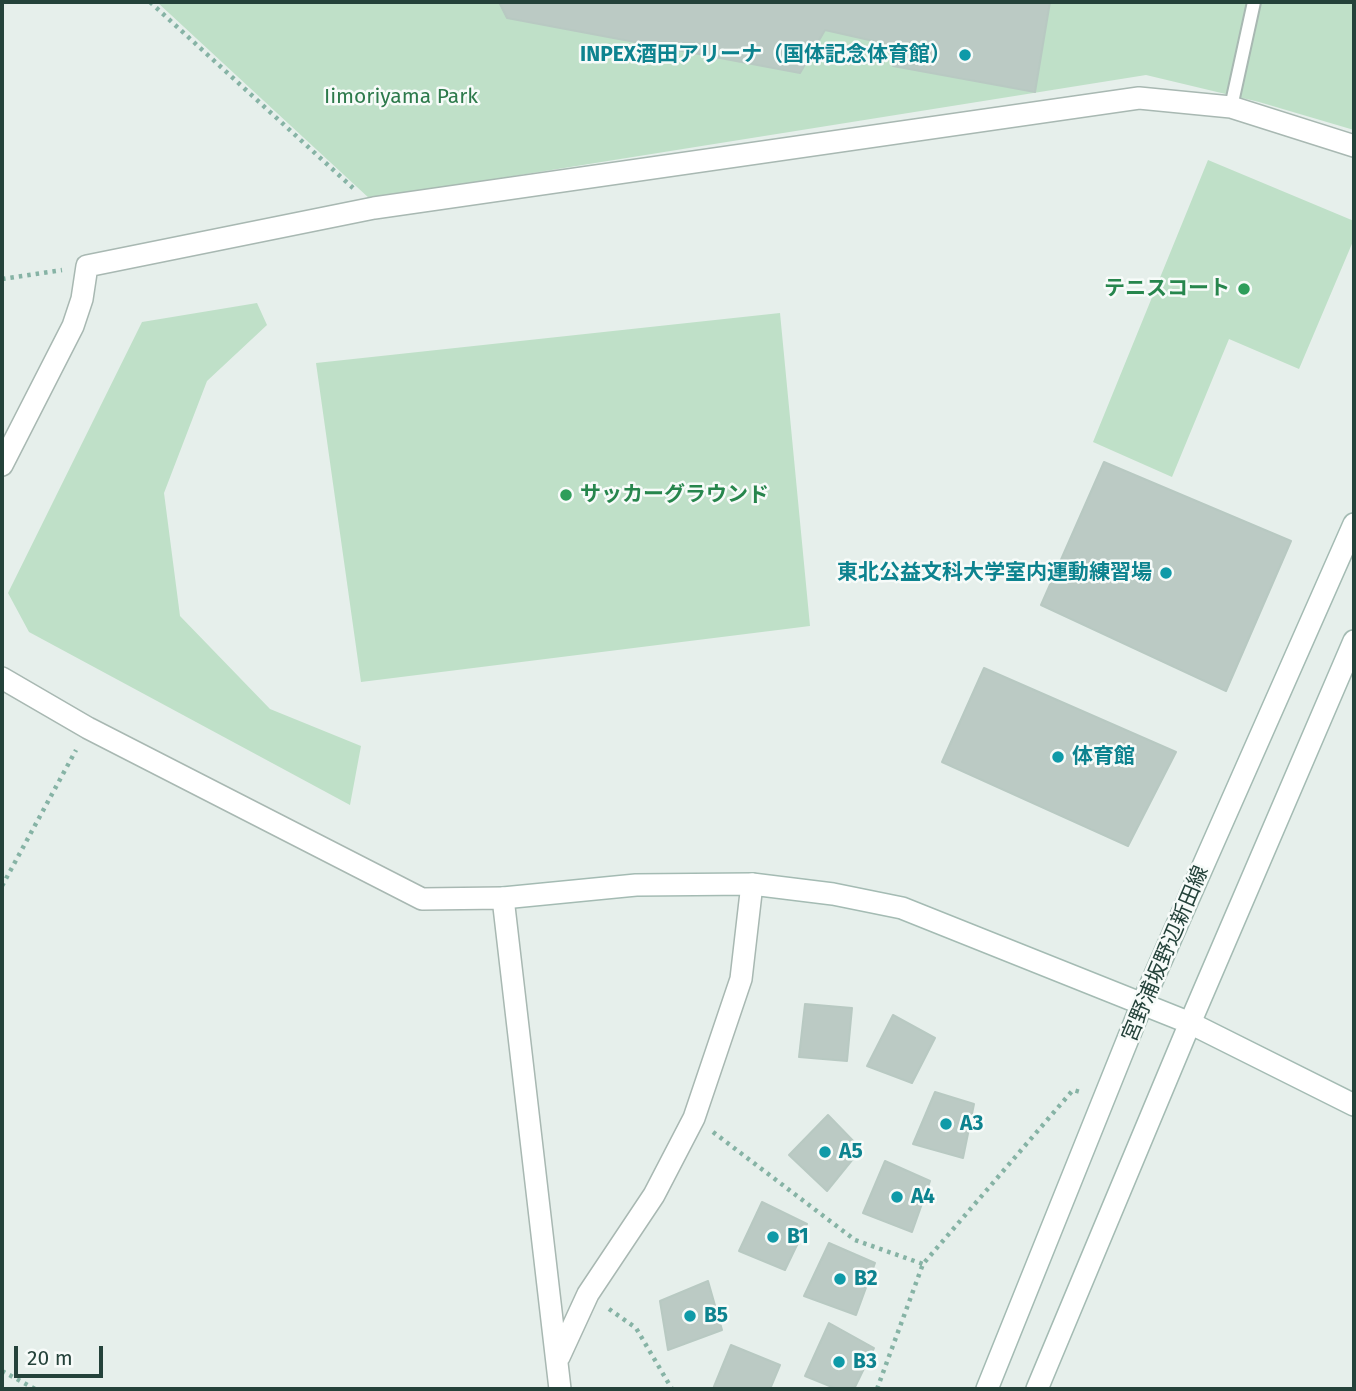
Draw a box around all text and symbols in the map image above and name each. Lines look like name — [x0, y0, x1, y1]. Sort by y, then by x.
place label: INPEX酒田アリーナ（国体記念体育館） — [580, 42, 951, 68]
marker: INPEX酒田アリーナ（国体記念体育館） — [957, 47, 973, 63]
park label: Iimoriyama Park — [324, 84, 478, 110]
place label: テニスコート — [1104, 276, 1230, 302]
marker: テニスコート — [1236, 281, 1252, 297]
place label: サッカーグラウンド — [580, 482, 769, 508]
marker: サッカーグラウンド — [558, 487, 574, 503]
place label: 東北公益文科大学室内運動練習場 — [837, 560, 1152, 586]
marker: 東北公益文科大学室内運動練習場 — [1158, 565, 1174, 581]
place label: 体育館 — [1072, 744, 1135, 770]
marker: 体育館 — [1050, 749, 1066, 765]
street label: 宮野浦坂野辺新田線 — [1117, 862, 1215, 1046]
place label: A3 — [960, 1111, 983, 1137]
marker: A3 — [938, 1116, 954, 1132]
place label: A5 — [839, 1139, 863, 1165]
marker: A5 — [817, 1144, 833, 1160]
place label: A4 — [911, 1184, 935, 1210]
marker: A4 — [889, 1189, 905, 1205]
place label: B1 — [787, 1224, 809, 1250]
marker: B1 — [765, 1229, 781, 1245]
place label: B2 — [854, 1266, 877, 1292]
marker: B2 — [832, 1271, 848, 1287]
place label: B5 — [704, 1303, 728, 1329]
marker: B5 — [682, 1308, 698, 1324]
scale bar — [18, 1332, 107, 1376]
text: 20 m — [27, 1345, 73, 1371]
place label: B3 — [853, 1349, 877, 1375]
marker: B3 — [831, 1354, 847, 1370]

